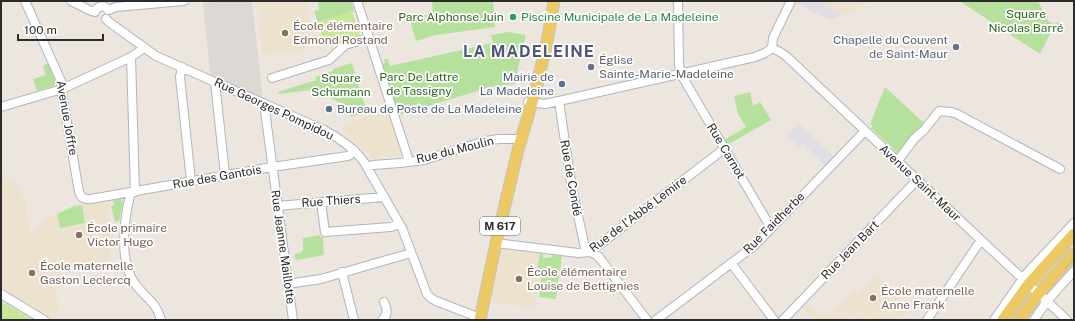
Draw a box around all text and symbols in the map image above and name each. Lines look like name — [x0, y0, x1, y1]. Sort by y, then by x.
park label: Square Nicolas Barré — [988, 7, 1064, 35]
park label: Parc Alphonse Juin — [398, 10, 504, 24]
place label: Piscine Municipale de La Madeleine — [521, 10, 719, 24]
marker: Piscine Municipale de La Madeleine — [508, 12, 518, 22]
scale bar — [18, 16, 103, 42]
place label: École élémentaire Edmond Rostand — [293, 19, 393, 47]
text: 100 m — [24, 23, 57, 37]
marker: École élémentaire Edmond Rostand — [280, 28, 290, 38]
place label: Chapelle du Couvent de Saint-Maur — [833, 33, 948, 61]
district label: LA MADELEINE — [463, 42, 595, 61]
marker: Chapelle du Couvent de Saint-Maur — [951, 42, 961, 52]
place label: Église Sainte-Marie-Madeleine — [599, 53, 734, 81]
marker: Église Sainte-Marie-Madeleine — [586, 62, 596, 72]
park label: Parc De Lattre de Tassigny — [379, 70, 459, 98]
place label: Mairie de La Madeleine — [480, 70, 554, 98]
park label: Square Schumann — [311, 71, 371, 99]
street label: Rue Georges Pompidou — [212, 75, 336, 143]
street label: Avenue Joffre — [54, 79, 81, 157]
marker: Mairie de La Madeleine — [557, 79, 567, 89]
place label: Bureau de Poste de La Madeleine — [337, 102, 522, 116]
marker: Bureau de Poste de La Madeleine — [324, 104, 334, 114]
street label: Rue Carnot — [704, 121, 748, 182]
street label: Rue du Moulin — [415, 134, 495, 166]
street label: Rue de Condé — [557, 139, 585, 217]
street label: Avenue Saint-Maur — [876, 142, 964, 225]
street label: Rue des Gantois — [172, 162, 262, 192]
street label: Rue de l'Abbé Lemire — [587, 173, 690, 255]
street label: Rue Jeanne Maillotte — [268, 189, 298, 305]
street label: Rue Faidherbe — [740, 189, 808, 257]
street label: Rue Thiers — [301, 192, 361, 210]
road number: M 617 — [480, 217, 520, 235]
street label: Rue Jean Bart — [818, 217, 882, 282]
place label: École primaire Victor Hugo — [87, 221, 167, 249]
marker: École primaire Victor Hugo — [74, 230, 84, 240]
place label: École maternelle Gaston Leclercq — [40, 259, 134, 287]
place label: École élémentaire Louise de Bettignies — [527, 265, 639, 293]
marker: École maternelle Gaston Leclercq — [27, 268, 37, 278]
marker: École élémentaire Louise de Bettignies — [514, 274, 524, 284]
place label: École maternelle Anne Frank — [881, 284, 975, 312]
marker: École maternelle Anne Frank — [868, 293, 878, 303]

